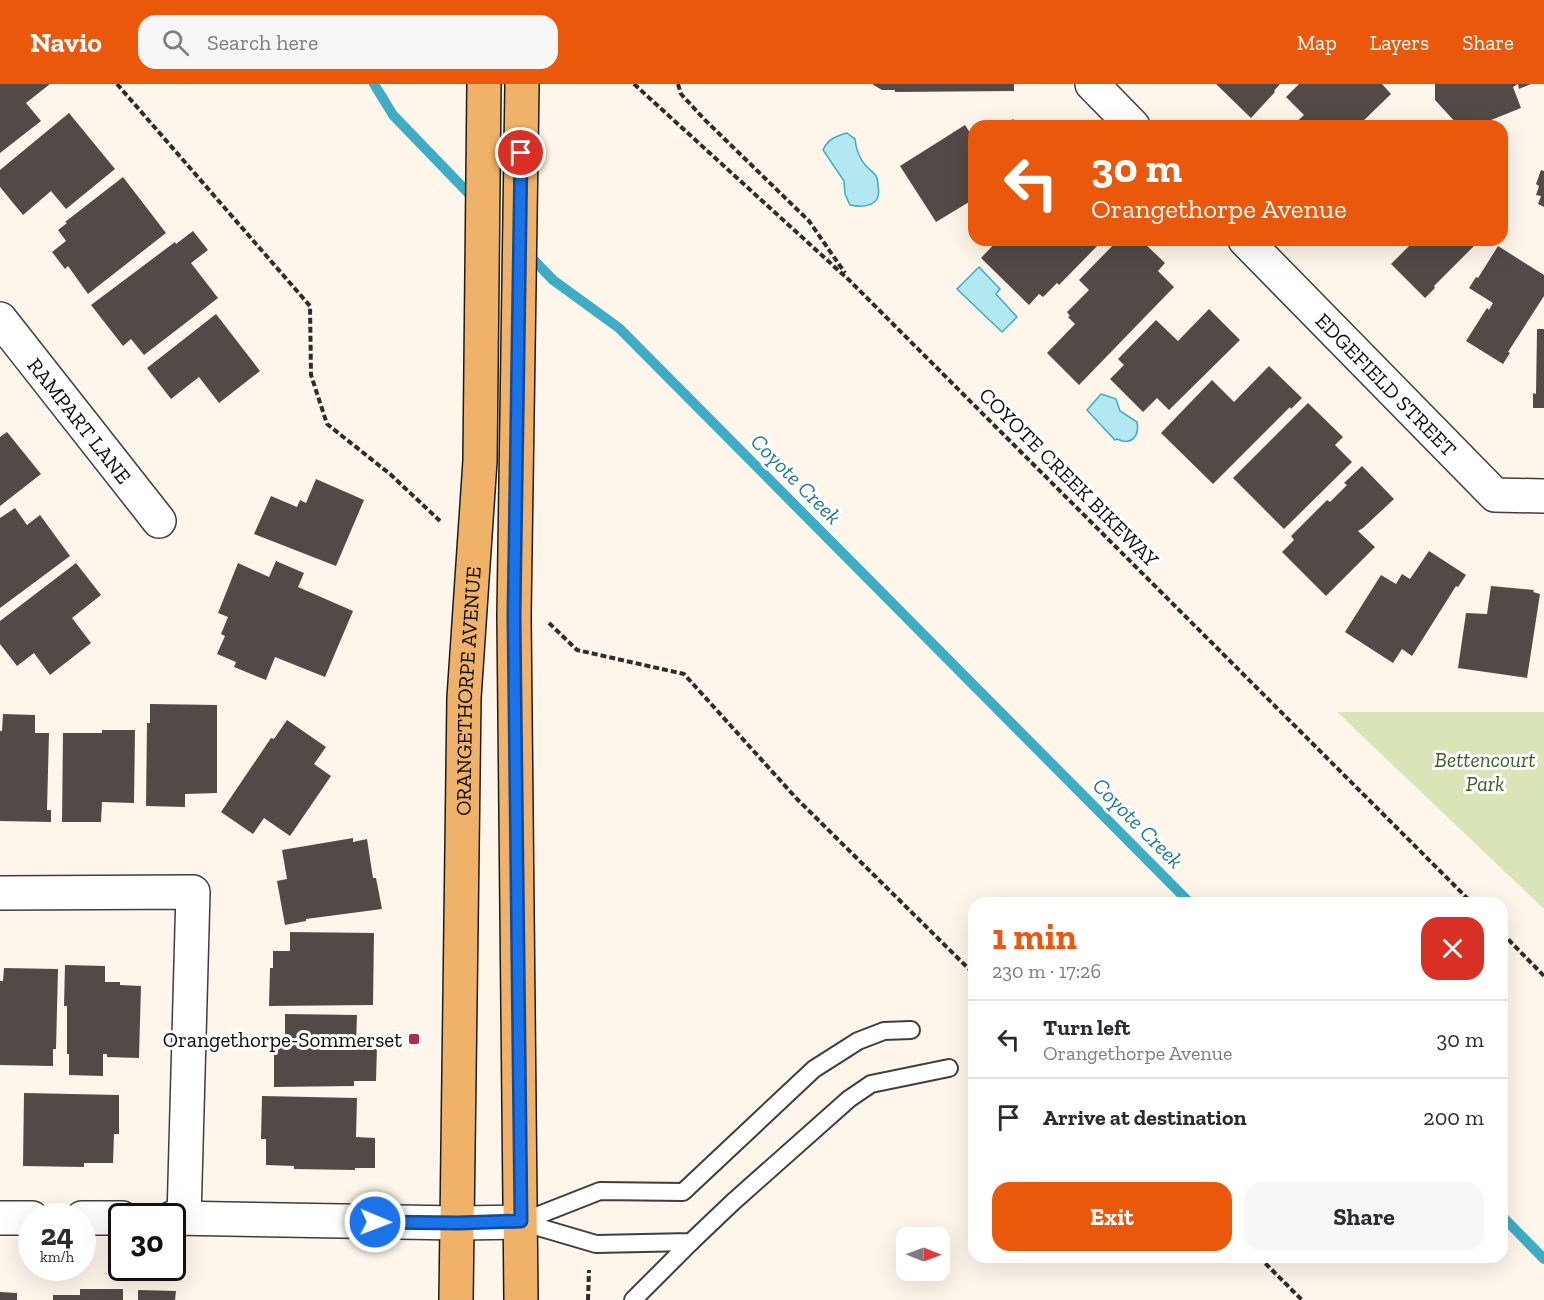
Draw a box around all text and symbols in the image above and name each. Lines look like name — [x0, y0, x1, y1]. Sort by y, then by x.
search box — [138, 15, 558, 69]
text: Navio — [30, 26, 102, 59]
icon: search — [159, 26, 192, 59]
text: Search here — [207, 29, 318, 56]
text: Map — [1297, 30, 1337, 55]
text: Layers — [1370, 30, 1429, 55]
text: Share — [1462, 30, 1514, 55]
pin — [495, 127, 546, 178]
icon: arrive — [504, 136, 537, 169]
text: 30 m — [1091, 142, 1182, 193]
icon: left — [992, 144, 1070, 222]
text: Orangethorpe Avenue — [1091, 193, 1347, 225]
street label: EDGEFIELD STREET — [1311, 307, 1462, 461]
street label: RAMPART LANE — [23, 353, 137, 488]
street label: COYOTE CREEK BIKEWAY — [974, 382, 1164, 572]
water label: Coyote Creek — [745, 428, 847, 530]
street label: ORANGETHORPE AVENUE — [450, 566, 485, 816]
park label: Bettencourt Park — [1435, 747, 1535, 796]
water label: Coyote Creek — [1087, 772, 1189, 874]
text: 1 min — [992, 915, 1077, 958]
button: close — [1421, 917, 1484, 980]
text: 230 m · 17:26 — [992, 959, 1101, 983]
text: Turn left — [1043, 1014, 1130, 1041]
icon: left — [992, 1023, 1025, 1056]
text: 30 m — [1437, 1026, 1484, 1053]
place label: Orangethorpe-Sommerset — [163, 1027, 402, 1052]
marker: Orangethorpe-Sommerset — [407, 1032, 421, 1046]
text: Orangethorpe Avenue — [1043, 1041, 1232, 1065]
icon: arrive — [992, 1101, 1025, 1134]
text: Arrive at destination — [1043, 1104, 1246, 1131]
text: 200 m — [1423, 1104, 1484, 1131]
button: Exit — [992, 1182, 1232, 1251]
button: Share — [1244, 1182, 1484, 1251]
position arrow — [343, 1190, 407, 1254]
speed limit sign: 30 — [108, 1203, 186, 1281]
text: 24 — [40, 1217, 74, 1253]
north arrow — [896, 1227, 950, 1281]
map controls — [896, 1227, 950, 1281]
text: km/h — [40, 1248, 74, 1266]

